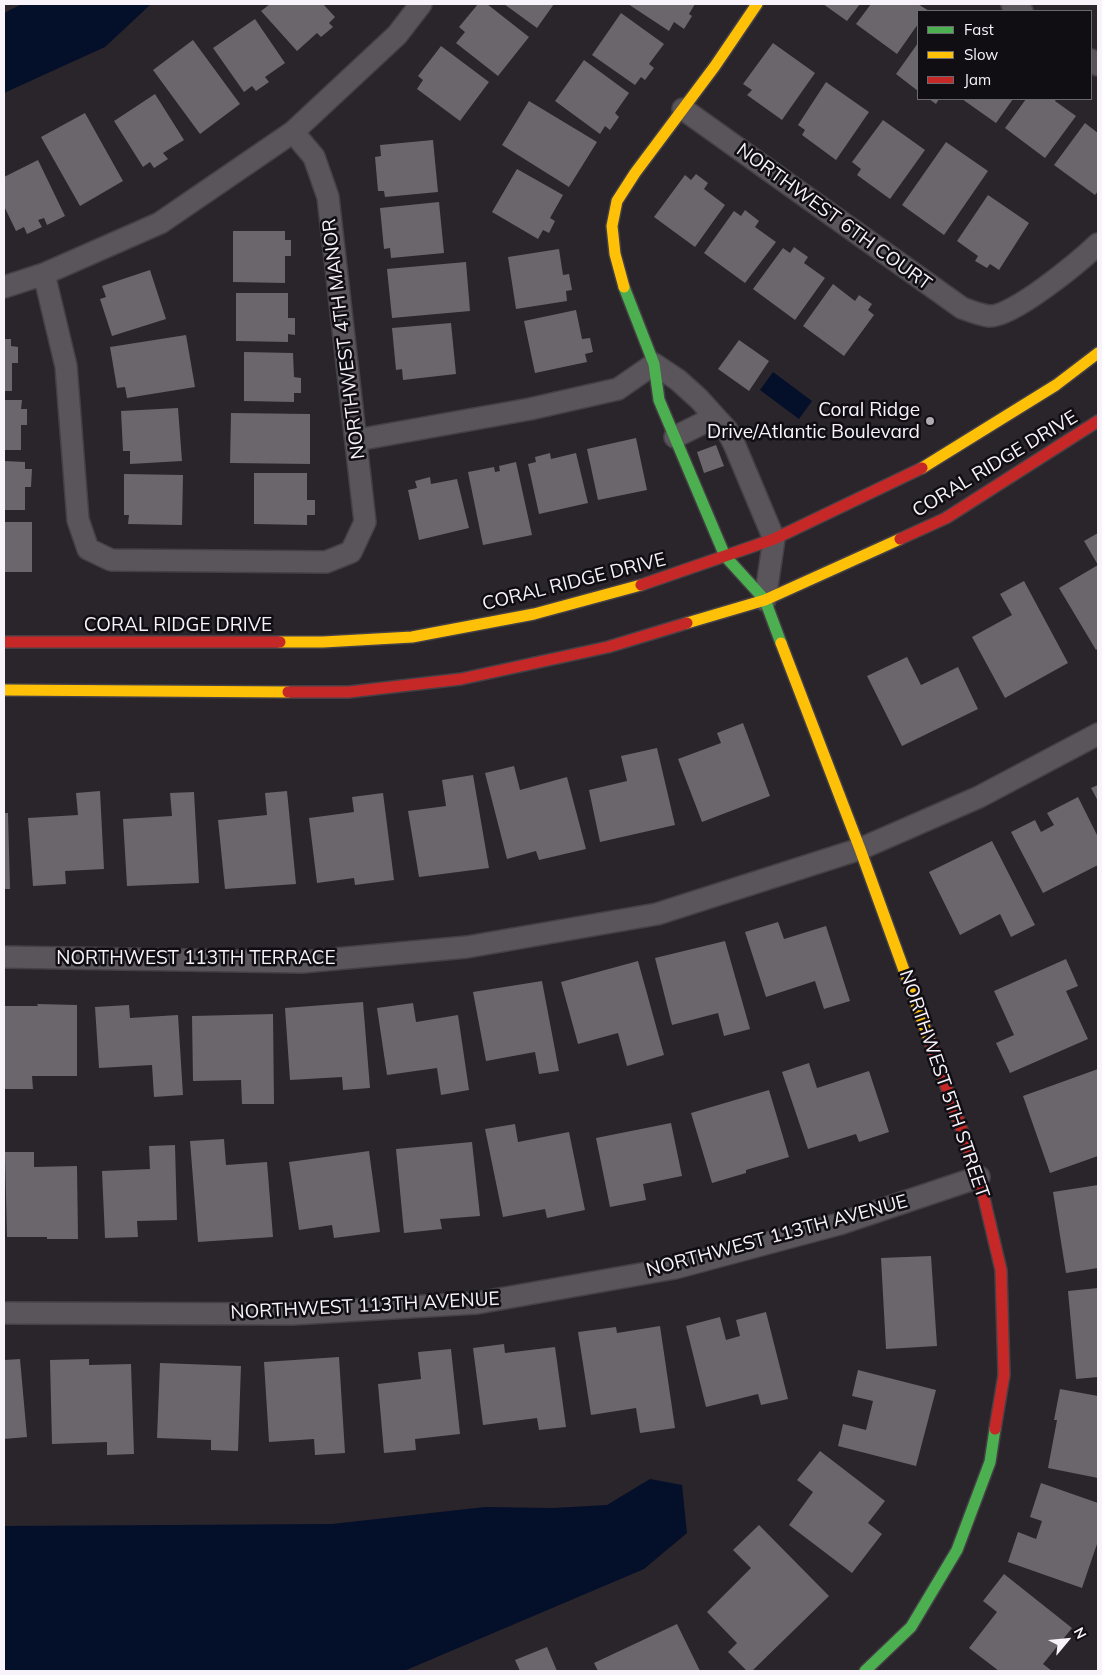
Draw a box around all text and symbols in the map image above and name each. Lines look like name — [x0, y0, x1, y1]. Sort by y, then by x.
legend — [917, 10, 1092, 100]
text: Fast — [964, 20, 994, 39]
text: Slow — [964, 45, 998, 64]
text: Jam — [964, 70, 991, 89]
street label: NORTHWEST 6TH COURT — [732, 139, 936, 295]
street label: NORTHWEST 4TH MANOR — [318, 217, 370, 461]
place label: Coral Ridge Drive/Atlantic Boulevard — [707, 399, 920, 443]
street label: CORAL RIDGE DRIVE — [908, 406, 1082, 522]
marker: Coral Ridge Drive/Atlantic Boulevard — [924, 415, 936, 427]
street label: CORAL RIDGE DRIVE — [480, 548, 668, 616]
street label: CORAL RIDGE DRIVE — [84, 614, 272, 636]
street label: NORTHWEST 113TH TERRACE — [56, 947, 336, 969]
street label: NORTHWEST 5TH STREET — [894, 967, 994, 1201]
street label: NORTHWEST 113TH AVENUE — [644, 1190, 910, 1282]
street label: NORTHWEST 113TH AVENUE — [230, 1288, 500, 1324]
north arrow — [1042, 1615, 1092, 1665]
text: N — [1070, 1624, 1091, 1642]

